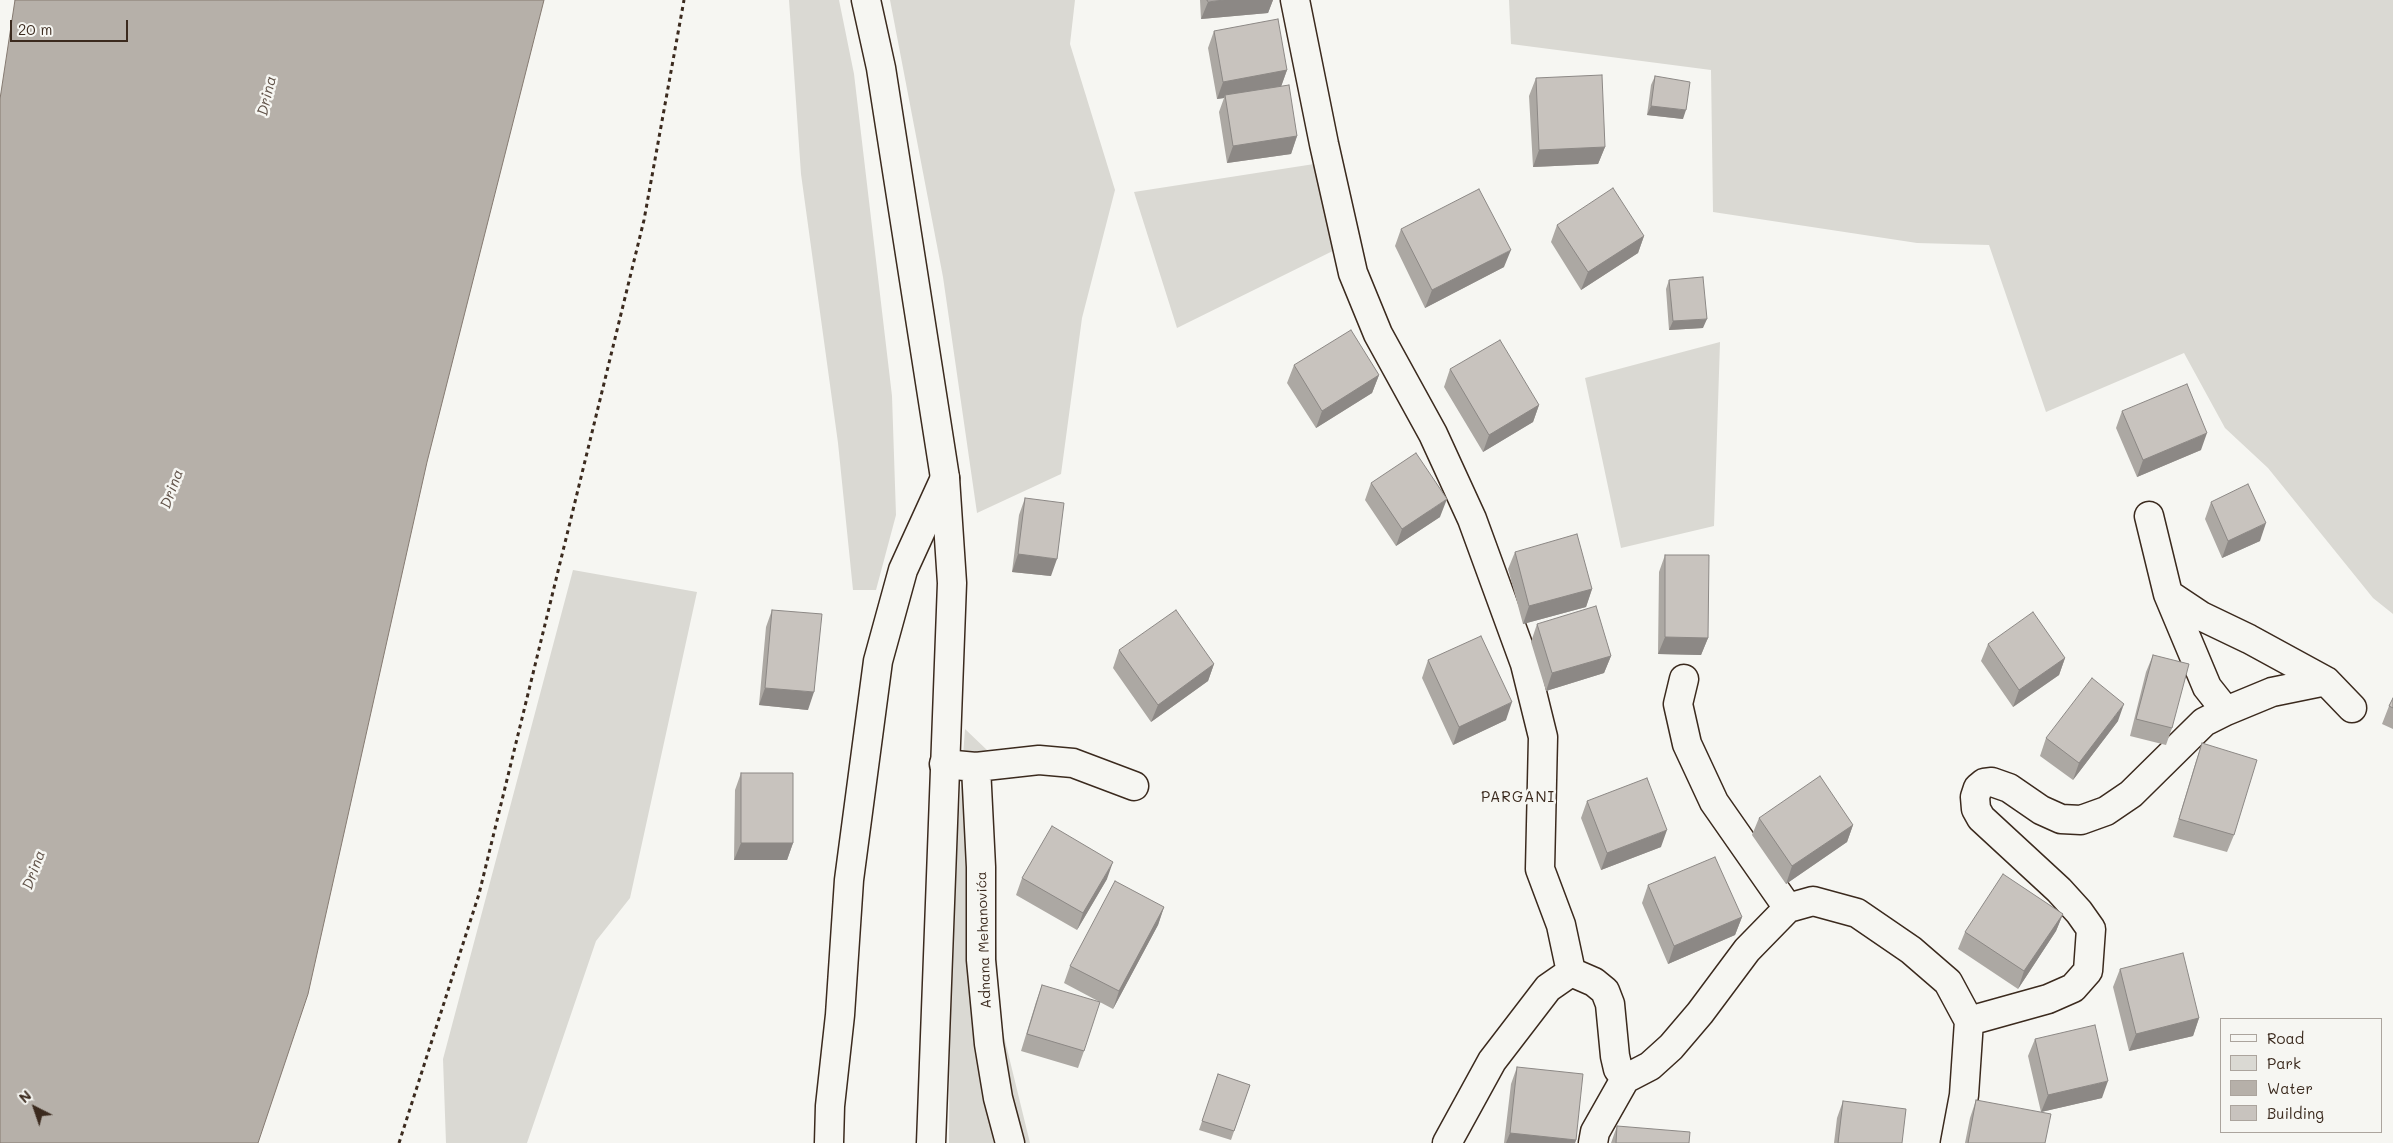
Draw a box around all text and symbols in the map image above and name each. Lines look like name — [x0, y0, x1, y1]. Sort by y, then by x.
scale bar — [12, 10, 130, 42]
text: 20 m — [18, 19, 52, 39]
water label: Drina — [254, 74, 280, 118]
water label: Drina — [157, 467, 187, 511]
district label: PARGANI — [1480, 788, 1556, 806]
water label: Drina — [19, 848, 49, 892]
street label: Adnana Mehanovića — [973, 871, 995, 1009]
legend — [2220, 1018, 2383, 1133]
text: Road — [2267, 1028, 2304, 1048]
text: Park — [2267, 1053, 2301, 1073]
text: Water — [2267, 1078, 2313, 1098]
north arrow — [10, 1083, 60, 1133]
text: N — [15, 1086, 35, 1107]
text: Building — [2267, 1103, 2324, 1123]

